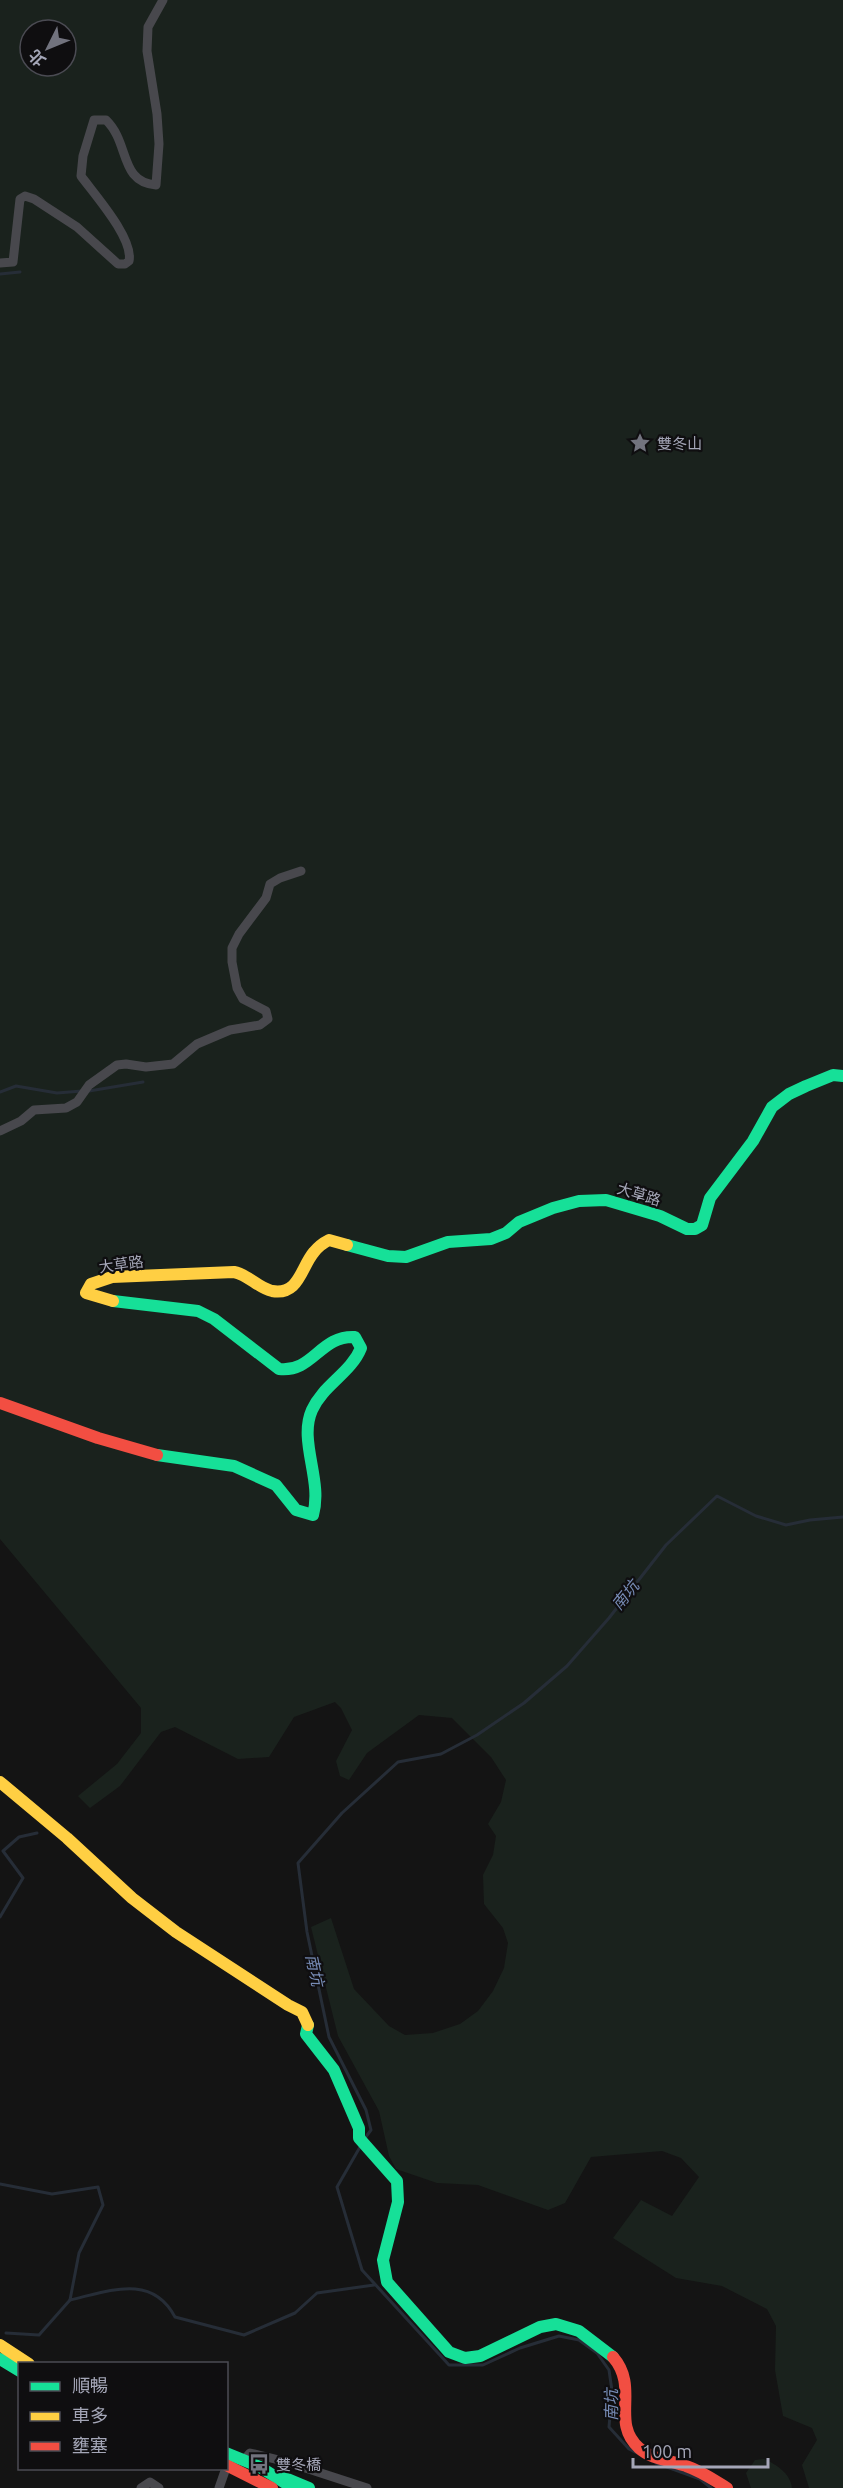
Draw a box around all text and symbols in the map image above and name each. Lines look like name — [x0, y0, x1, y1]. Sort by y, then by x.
north arrow — [18, 18, 78, 78]
text: 北 — [25, 46, 49, 70]
place icon: 雙冬山 — [628, 431, 652, 455]
place label: 雙冬山 — [657, 435, 702, 452]
street label: 大草路 — [615, 1179, 663, 1209]
street label: 大草路 — [98, 1252, 144, 1276]
water label: 南坑 — [608, 1575, 643, 1613]
water label: 南坑 — [303, 1952, 328, 1989]
legend — [18, 2362, 228, 2470]
text: 順暢 — [72, 2375, 108, 2395]
water label: 南坑 — [602, 2387, 620, 2421]
text: 車多 — [72, 2405, 108, 2425]
scale bar — [633, 2431, 768, 2469]
text: 壅塞 — [72, 2435, 108, 2455]
text: 100 m — [642, 2441, 692, 2461]
bus stop icon: 雙冬橋 — [247, 2452, 271, 2476]
place label: 雙冬橋 — [276, 2456, 321, 2473]

